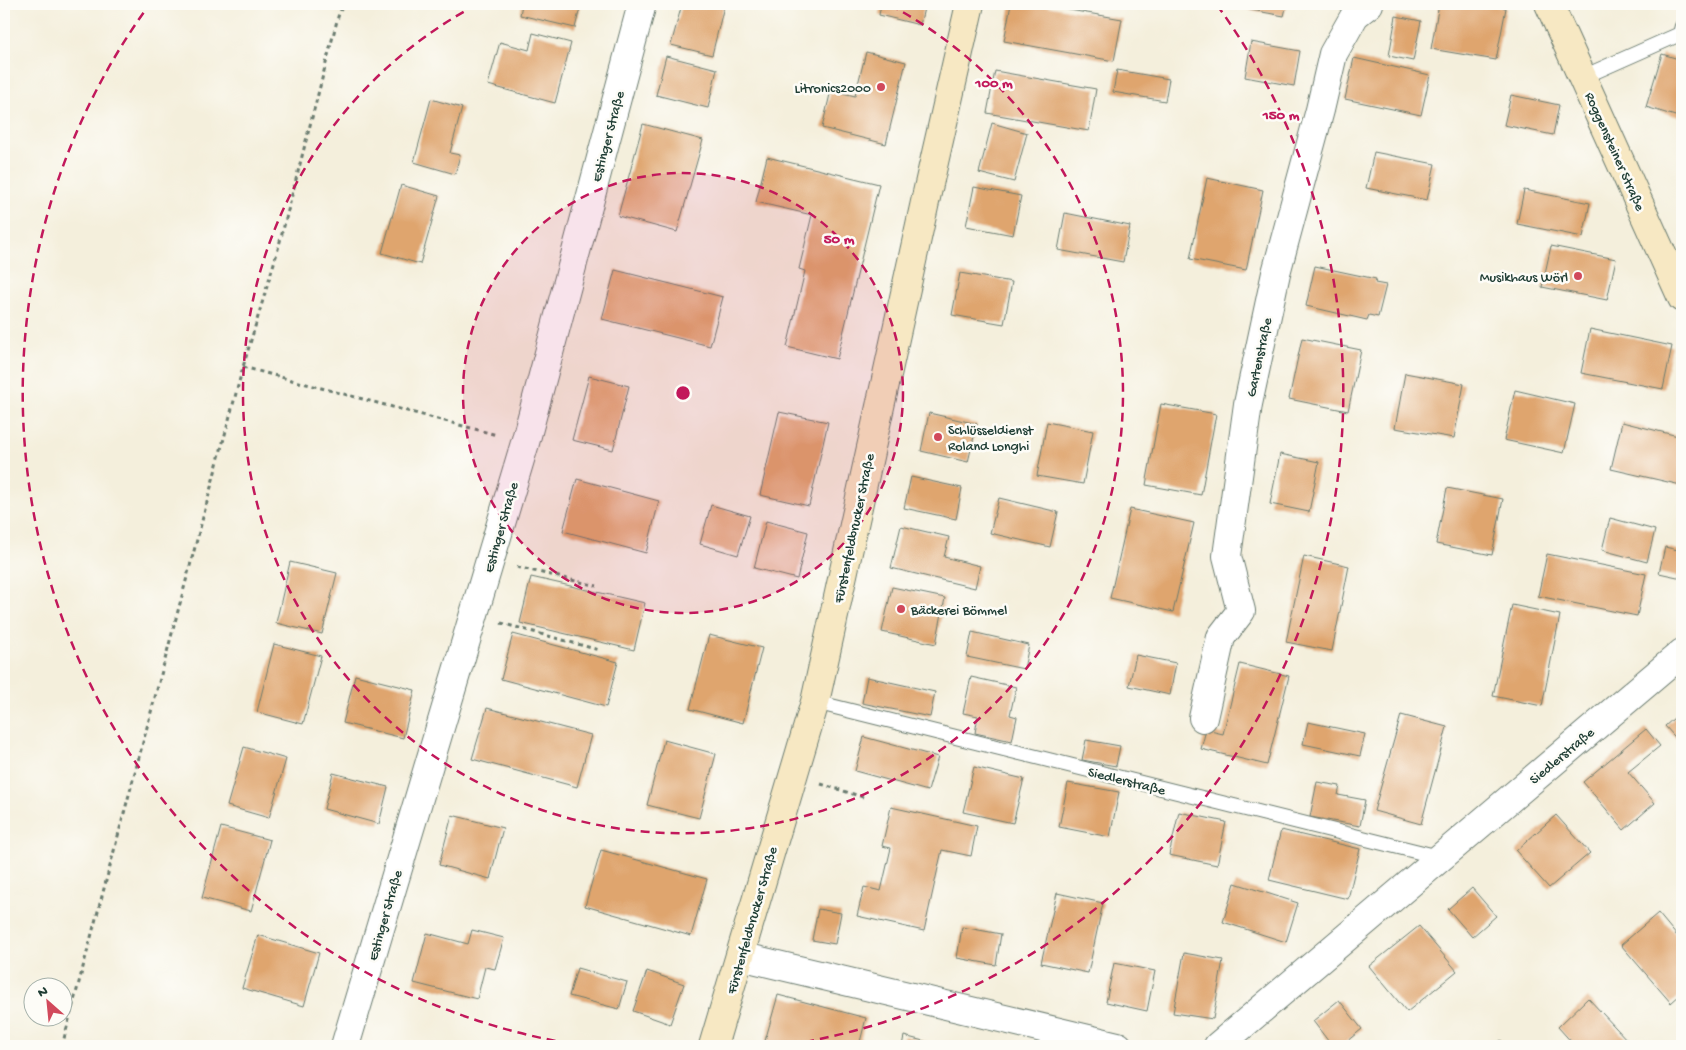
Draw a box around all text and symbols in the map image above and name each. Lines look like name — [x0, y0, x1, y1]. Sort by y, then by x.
text: 100 m — [974, 75, 1013, 93]
place label: Litronics2000 — [795, 81, 871, 98]
marker: Litronics2000 — [875, 81, 887, 93]
street label: Estinger Straße — [589, 89, 630, 184]
street label: Roggensteiner Straße — [1580, 90, 1648, 215]
text: 150 m — [1262, 107, 1300, 125]
text: 50 m — [824, 231, 855, 249]
place label: Musikhaus Wörl — [1480, 270, 1568, 287]
marker: Musikhaus Wörl — [1572, 270, 1584, 282]
street label: Gartenstraße — [1244, 316, 1277, 399]
centre of rings — [674, 384, 692, 402]
place label: Schlüsseldienst Roland Longhi — [948, 423, 1034, 456]
marker: Schlüsseldienst Roland Longhi — [932, 431, 944, 443]
street label: Fürstenfeldbrucker Straße — [831, 451, 880, 606]
street label: Estinger Straße — [481, 480, 524, 575]
marker: Bäckerei Bömmel — [895, 603, 907, 615]
place label: Bäckerei Bömmel — [910, 603, 1007, 620]
street label: Siedlerstraße — [1527, 724, 1599, 789]
street label: Siedlerstraße — [1086, 765, 1168, 800]
street label: Fürstenfeldbrucker Straße — [724, 844, 783, 997]
street label: Estinger Straße — [365, 868, 408, 963]
north arrow — [22, 978, 72, 1028]
text: N — [35, 983, 51, 1002]

